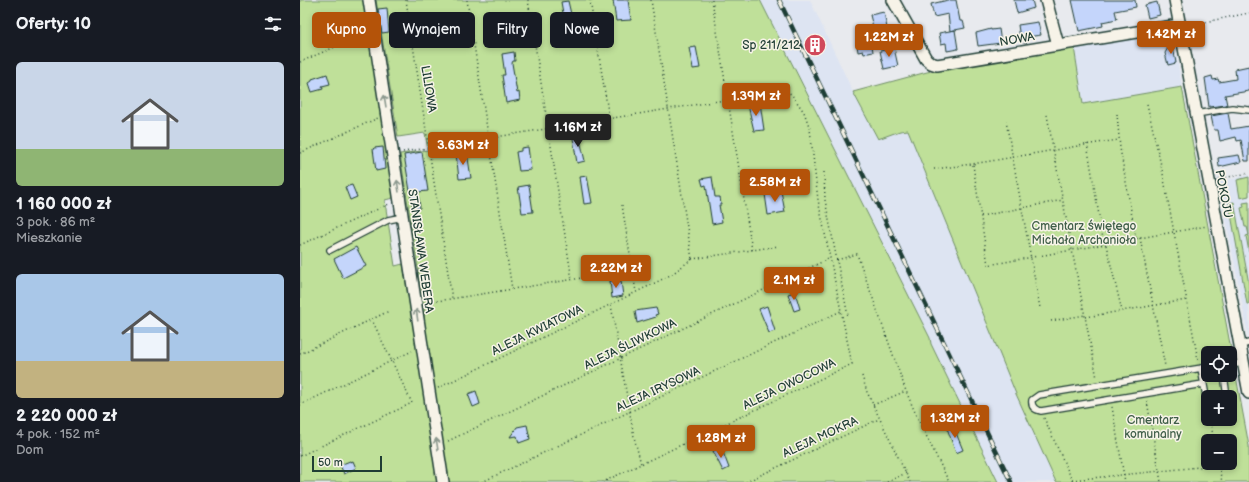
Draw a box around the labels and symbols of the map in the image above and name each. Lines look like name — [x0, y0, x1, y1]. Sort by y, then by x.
pin: 1.42M zł — [1130, 21, 1212, 55]
pin: 1.22M zł — [848, 24, 930, 58]
street label: NOWA — [998, 29, 1036, 50]
building icon: Sp 211/212 — [802, 32, 828, 58]
place label: Sp 211/212 — [742, 38, 800, 53]
street label: LILIOWA — [417, 64, 440, 114]
pin: 1.39M zł — [715, 83, 797, 117]
one-way arrow — [381, 95, 389, 108]
pin: 1.16M zł — [537, 114, 619, 148]
pin: 3.63M zł — [422, 132, 504, 166]
pin: 2.58M zł — [734, 169, 816, 203]
street label: POKOJU — [1211, 169, 1236, 219]
one-way arrow — [394, 180, 402, 193]
street label: STANISŁAWA WEBERA — [404, 188, 437, 315]
park label: Cmentarz świętego Michała Archanioła — [1032, 219, 1137, 248]
pin: 2.22M zł — [575, 255, 657, 289]
pin: 2.1M zł — [757, 267, 831, 301]
street label: ALEJA KWIATOWA — [489, 302, 586, 359]
one-way arrow — [413, 309, 421, 322]
street label: ALEJA ŚLIWKOWA — [581, 314, 679, 373]
street label: ALEJA OWOCOWA — [740, 355, 839, 413]
street label: ALEJA IRYSOWA — [614, 363, 703, 416]
pin: 1.32M zł — [914, 405, 996, 439]
street label: ALEJA MOKRA — [780, 413, 861, 461]
park label: Cmentarz komunalny — [1124, 413, 1182, 442]
pin: 1.28M zł — [680, 425, 762, 459]
one-way arrow — [433, 437, 441, 450]
scale bar — [312, 454, 382, 473]

